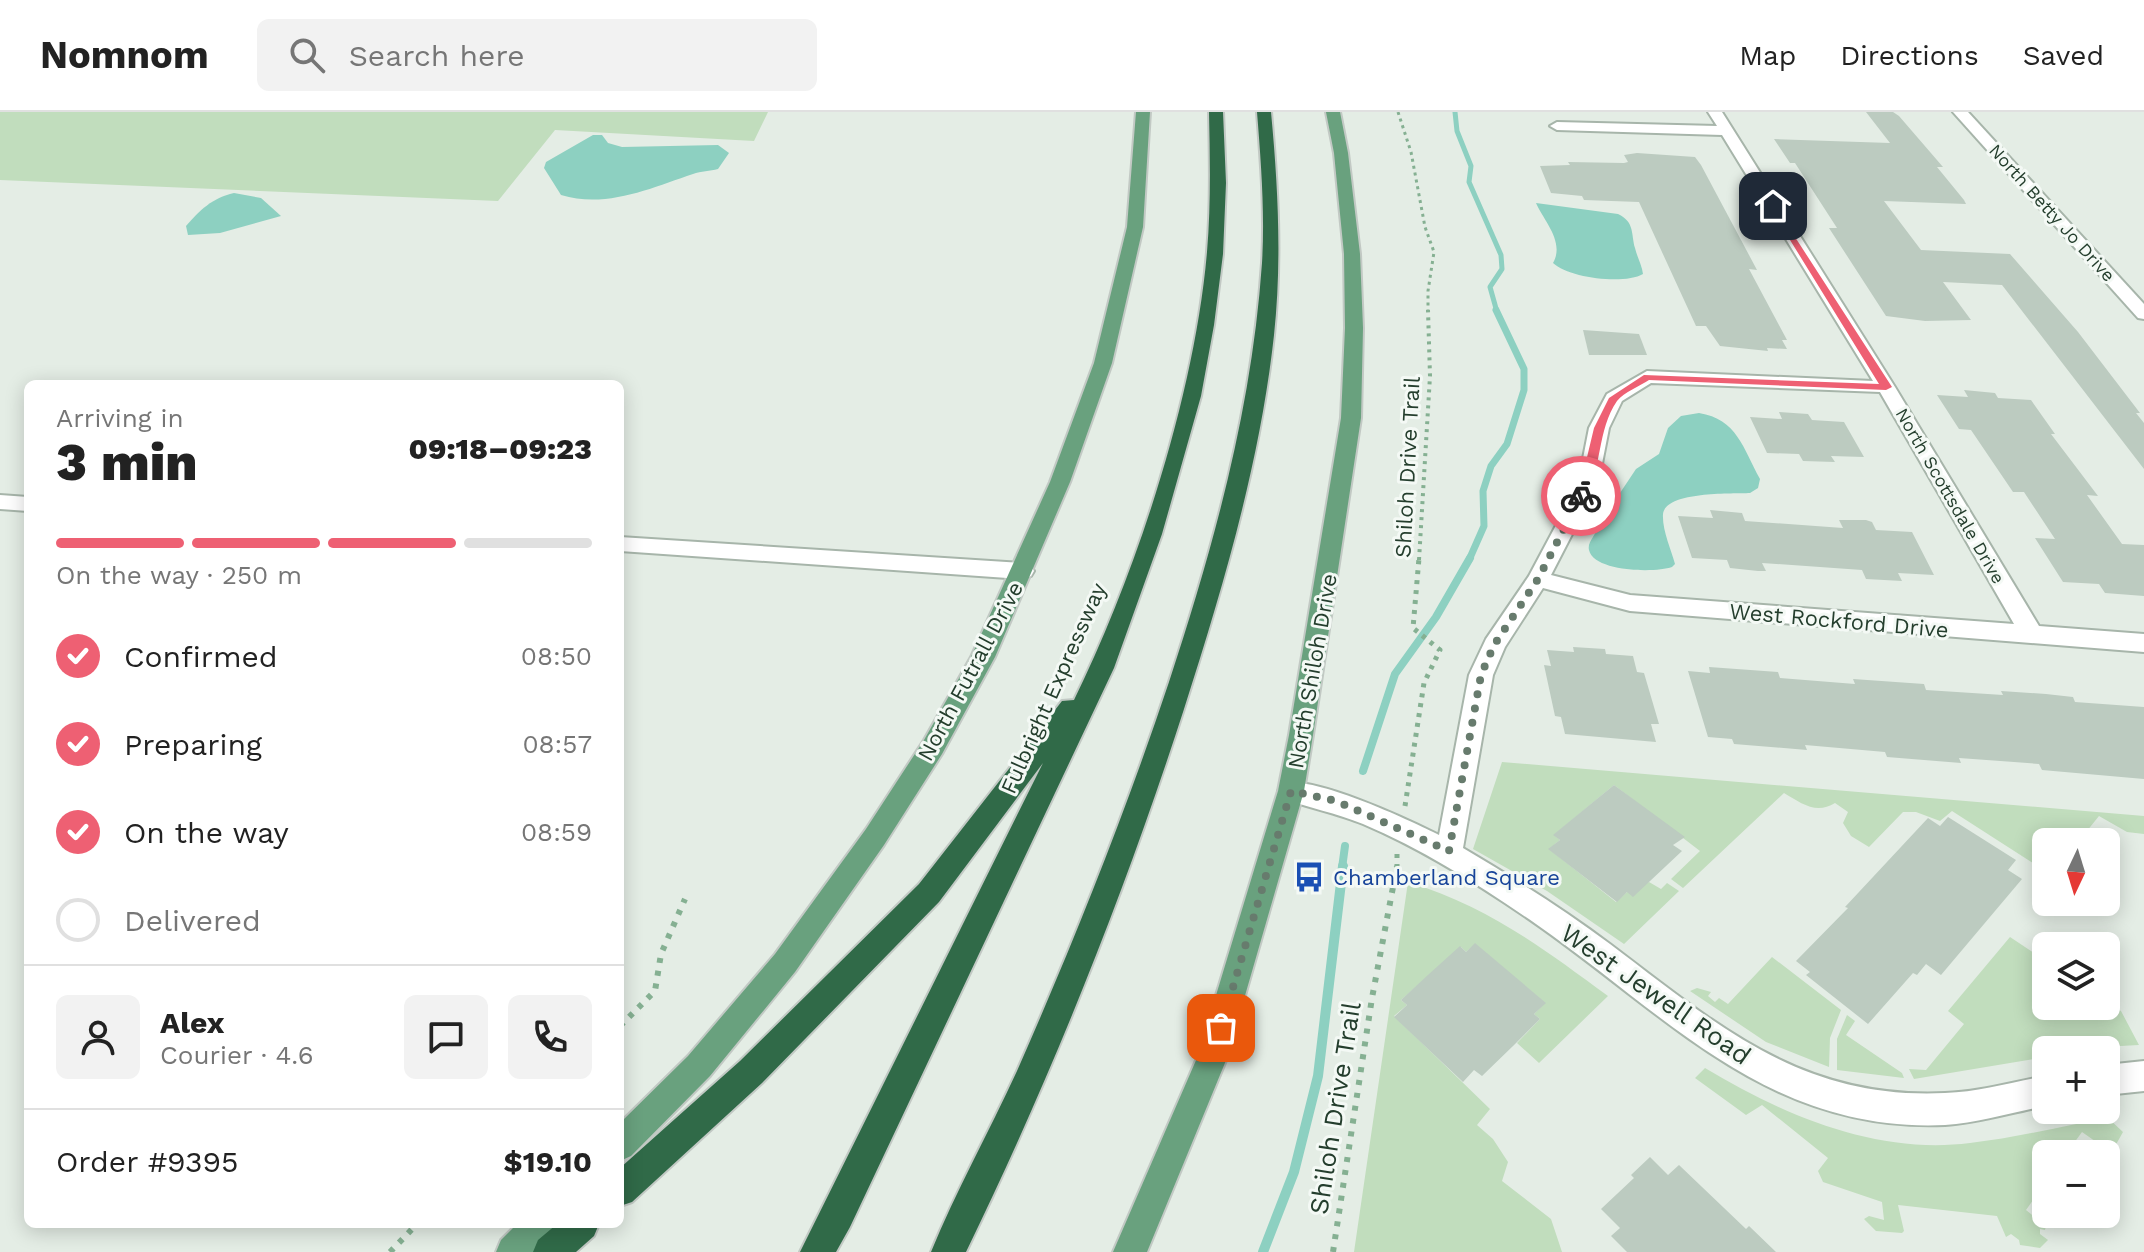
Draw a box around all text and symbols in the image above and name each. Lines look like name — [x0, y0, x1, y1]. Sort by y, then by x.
search box — [257, 19, 817, 91]
text: Nomnom — [40, 33, 209, 77]
icon: search — [285, 33, 329, 77]
text: Search here — [349, 38, 524, 73]
text: Map — [1739, 39, 1796, 72]
text: Directions — [1840, 39, 1979, 72]
text: Saved — [2023, 39, 2104, 72]
street label: North Betty Jo Drive — [1985, 140, 2120, 286]
pin — [1739, 172, 1807, 240]
icon: home — [1751, 184, 1795, 228]
street label: Shiloh Drive Trail — [1390, 375, 1425, 558]
text: Arriving in — [56, 403, 184, 433]
street label: North Scottsdale Drive — [1891, 404, 2009, 587]
text: 09:18–09:23 — [408, 431, 592, 466]
text: 3 min — [56, 432, 198, 493]
courier — [1541, 456, 1621, 536]
icon: bike — [1559, 474, 1603, 518]
text: On the way · 250 m — [56, 560, 302, 590]
street label: North Shiloh Drive — [1283, 572, 1342, 770]
street label: North Futrall Drive — [913, 577, 1028, 765]
street label: Fulbright Expressway — [996, 578, 1112, 797]
street label: West Rockford Drive — [1728, 598, 1950, 643]
icon: check — [56, 634, 100, 678]
text: Confirmed — [124, 639, 278, 674]
text: 08:50 — [521, 641, 592, 671]
icon: check — [56, 722, 100, 766]
text: Preparing — [124, 727, 262, 762]
text: 08:57 — [522, 729, 592, 759]
icon: check — [56, 810, 100, 854]
text: On the way — [124, 815, 289, 850]
text: 08:59 — [521, 817, 592, 847]
north arrow — [2032, 828, 2120, 916]
map controls — [2032, 828, 2120, 1228]
bus stop icon: Chamberland Square — [1292, 860, 1326, 894]
place label: Chamberland Square — [1333, 865, 1560, 890]
text: Delivered — [124, 903, 261, 938]
street label: West Jewell Road — [1555, 917, 1757, 1071]
button: layers — [2032, 932, 2120, 1020]
pin — [1187, 994, 1255, 1062]
button: person — [56, 995, 140, 1079]
button: chat — [404, 995, 488, 1079]
button: phone — [508, 995, 592, 1079]
street label: Shiloh Drive Trail — [1303, 1000, 1367, 1216]
text: Alex — [160, 1005, 224, 1040]
icon: bag — [1199, 1006, 1243, 1050]
button: + — [2032, 1036, 2120, 1124]
text: Courier · 4.6 — [160, 1040, 314, 1070]
button: − — [2032, 1140, 2120, 1228]
text: Order #9395 — [56, 1144, 239, 1179]
text: $19.10 — [504, 1144, 592, 1179]

